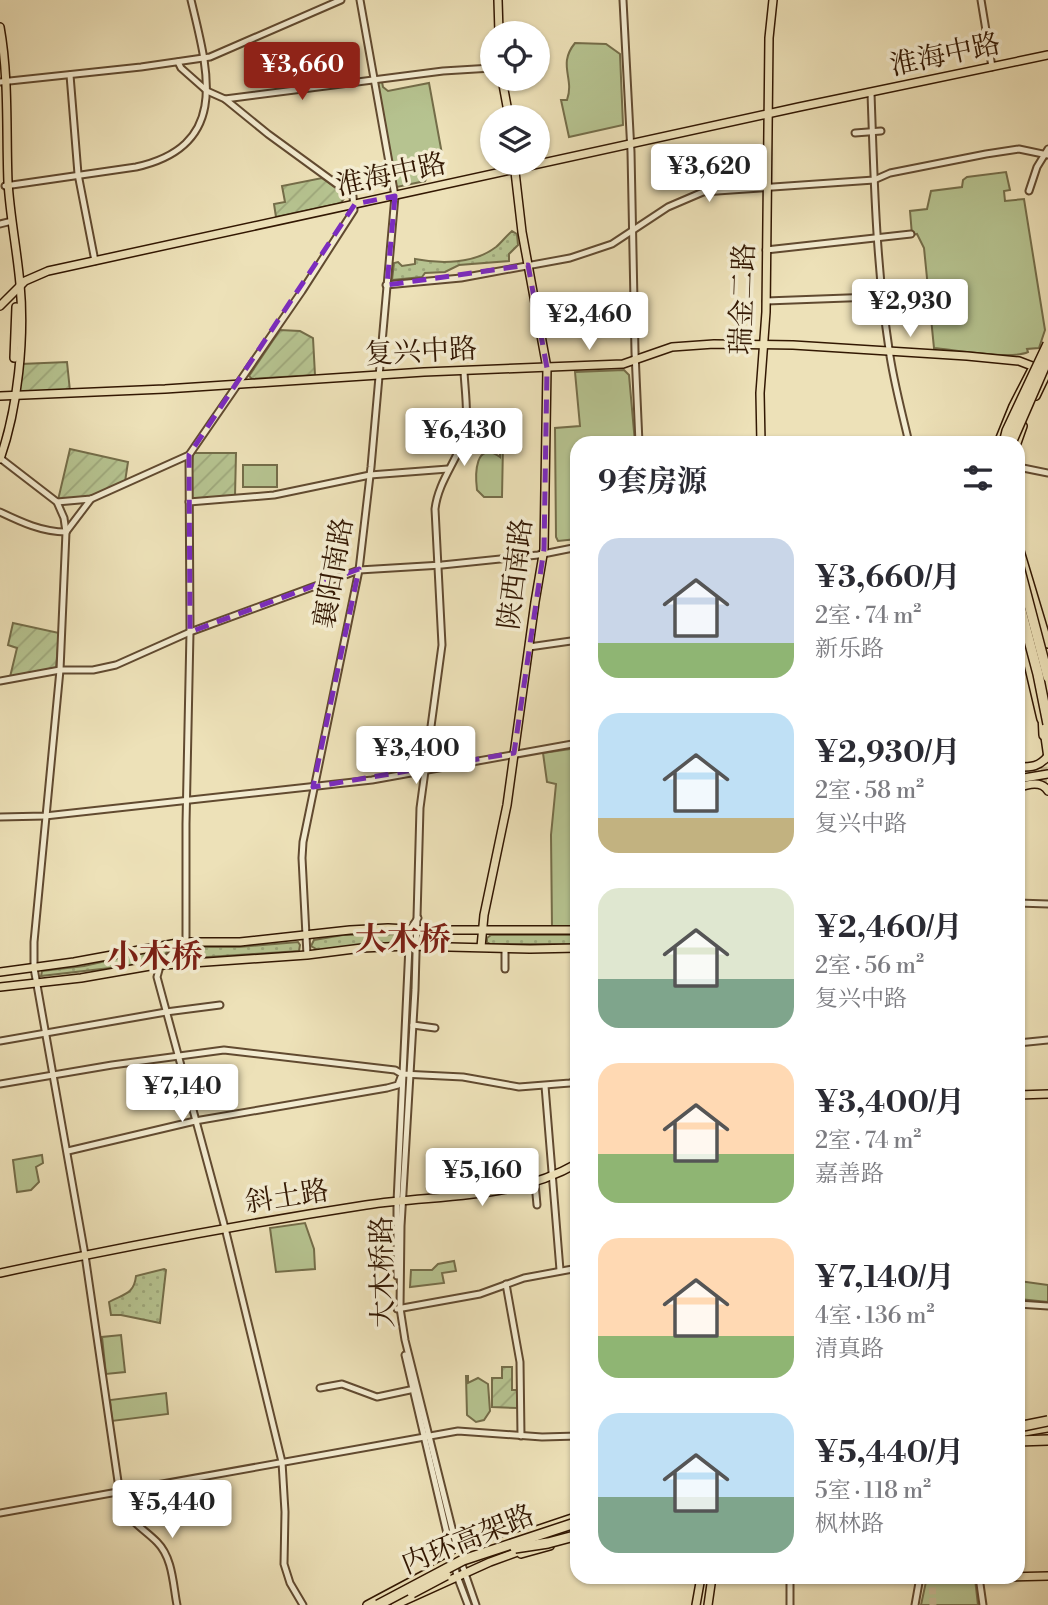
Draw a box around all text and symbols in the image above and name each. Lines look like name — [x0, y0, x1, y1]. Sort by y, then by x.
map controls — [480, 21, 550, 175]
button: locate — [480, 21, 550, 91]
street label: 淮海中路 — [887, 26, 1003, 84]
pin: ¥3,660 — [245, 42, 359, 102]
text: ¥3,660 — [260, 51, 344, 79]
button: layers — [480, 105, 550, 175]
pin: ¥3,620 — [652, 144, 766, 204]
street label: 淮海中路 — [333, 146, 449, 204]
text: ¥3,620 — [667, 153, 751, 181]
street label: 瑞金二路 — [724, 242, 762, 356]
pin: ¥2,930 — [853, 280, 967, 339]
text: ¥2,930 — [868, 288, 952, 316]
pin: ¥2,460 — [532, 292, 646, 352]
text: ¥2,460 — [546, 301, 632, 329]
street label: 复兴中路 — [364, 332, 478, 372]
pin: ¥6,430 — [407, 408, 521, 468]
text: ¥6,430 — [421, 417, 507, 445]
icon: filters — [959, 459, 997, 497]
text: 9套房源 — [598, 463, 707, 501]
street label: 襄阳南路 — [307, 515, 361, 631]
street label: 陕西南路 — [492, 516, 540, 632]
text: ¥3,660/月 — [815, 559, 961, 597]
icon: home — [654, 566, 738, 650]
text: 2室 · 74 m² — [815, 602, 921, 630]
text: 新乐路 — [815, 635, 884, 663]
pin: ¥3,400 — [359, 726, 473, 786]
text: ¥2,930/月 — [815, 734, 960, 772]
text: ¥3,400 — [372, 735, 460, 763]
icon: home — [654, 741, 738, 825]
text: 2室 · 58 m² — [815, 777, 924, 805]
text: 复兴中路 — [815, 810, 907, 838]
text: ¥2,460/月 — [815, 909, 962, 947]
icon: home — [654, 916, 738, 1000]
district label: 大木桥 — [355, 920, 451, 960]
district label: 小木桥 — [107, 937, 203, 977]
text: 2室 · 56 m² — [815, 952, 924, 980]
text: 复兴中路 — [815, 985, 907, 1013]
pin: ¥7,140 — [125, 1064, 239, 1124]
text: ¥7,140 — [142, 1073, 222, 1101]
text: ¥3,400/月 — [815, 1084, 965, 1122]
icon: home — [654, 1091, 738, 1175]
text: 2室 · 74 m² — [815, 1127, 921, 1155]
pin: ¥5,160 — [425, 1148, 539, 1208]
text: ¥5,160 — [442, 1157, 522, 1185]
text: 嘉善路 — [815, 1160, 884, 1188]
street label: 斜土路 — [243, 1173, 331, 1221]
street label: 大木桥路 — [365, 1216, 401, 1328]
text: ¥7,140/月 — [815, 1259, 955, 1297]
icon: home — [654, 1266, 738, 1350]
text: 4室 · 136 m² — [815, 1302, 934, 1330]
text: 清真路 — [815, 1335, 884, 1363]
text: ¥5,440/月 — [815, 1434, 964, 1472]
icon: home — [654, 1441, 738, 1525]
text: 5室 · 118 m² — [815, 1477, 931, 1505]
pin: ¥5,440 — [115, 1480, 229, 1540]
text: ¥5,440 — [129, 1489, 215, 1517]
street label: 内环高架路 — [397, 1498, 539, 1582]
text: 枫林路 — [815, 1510, 884, 1538]

